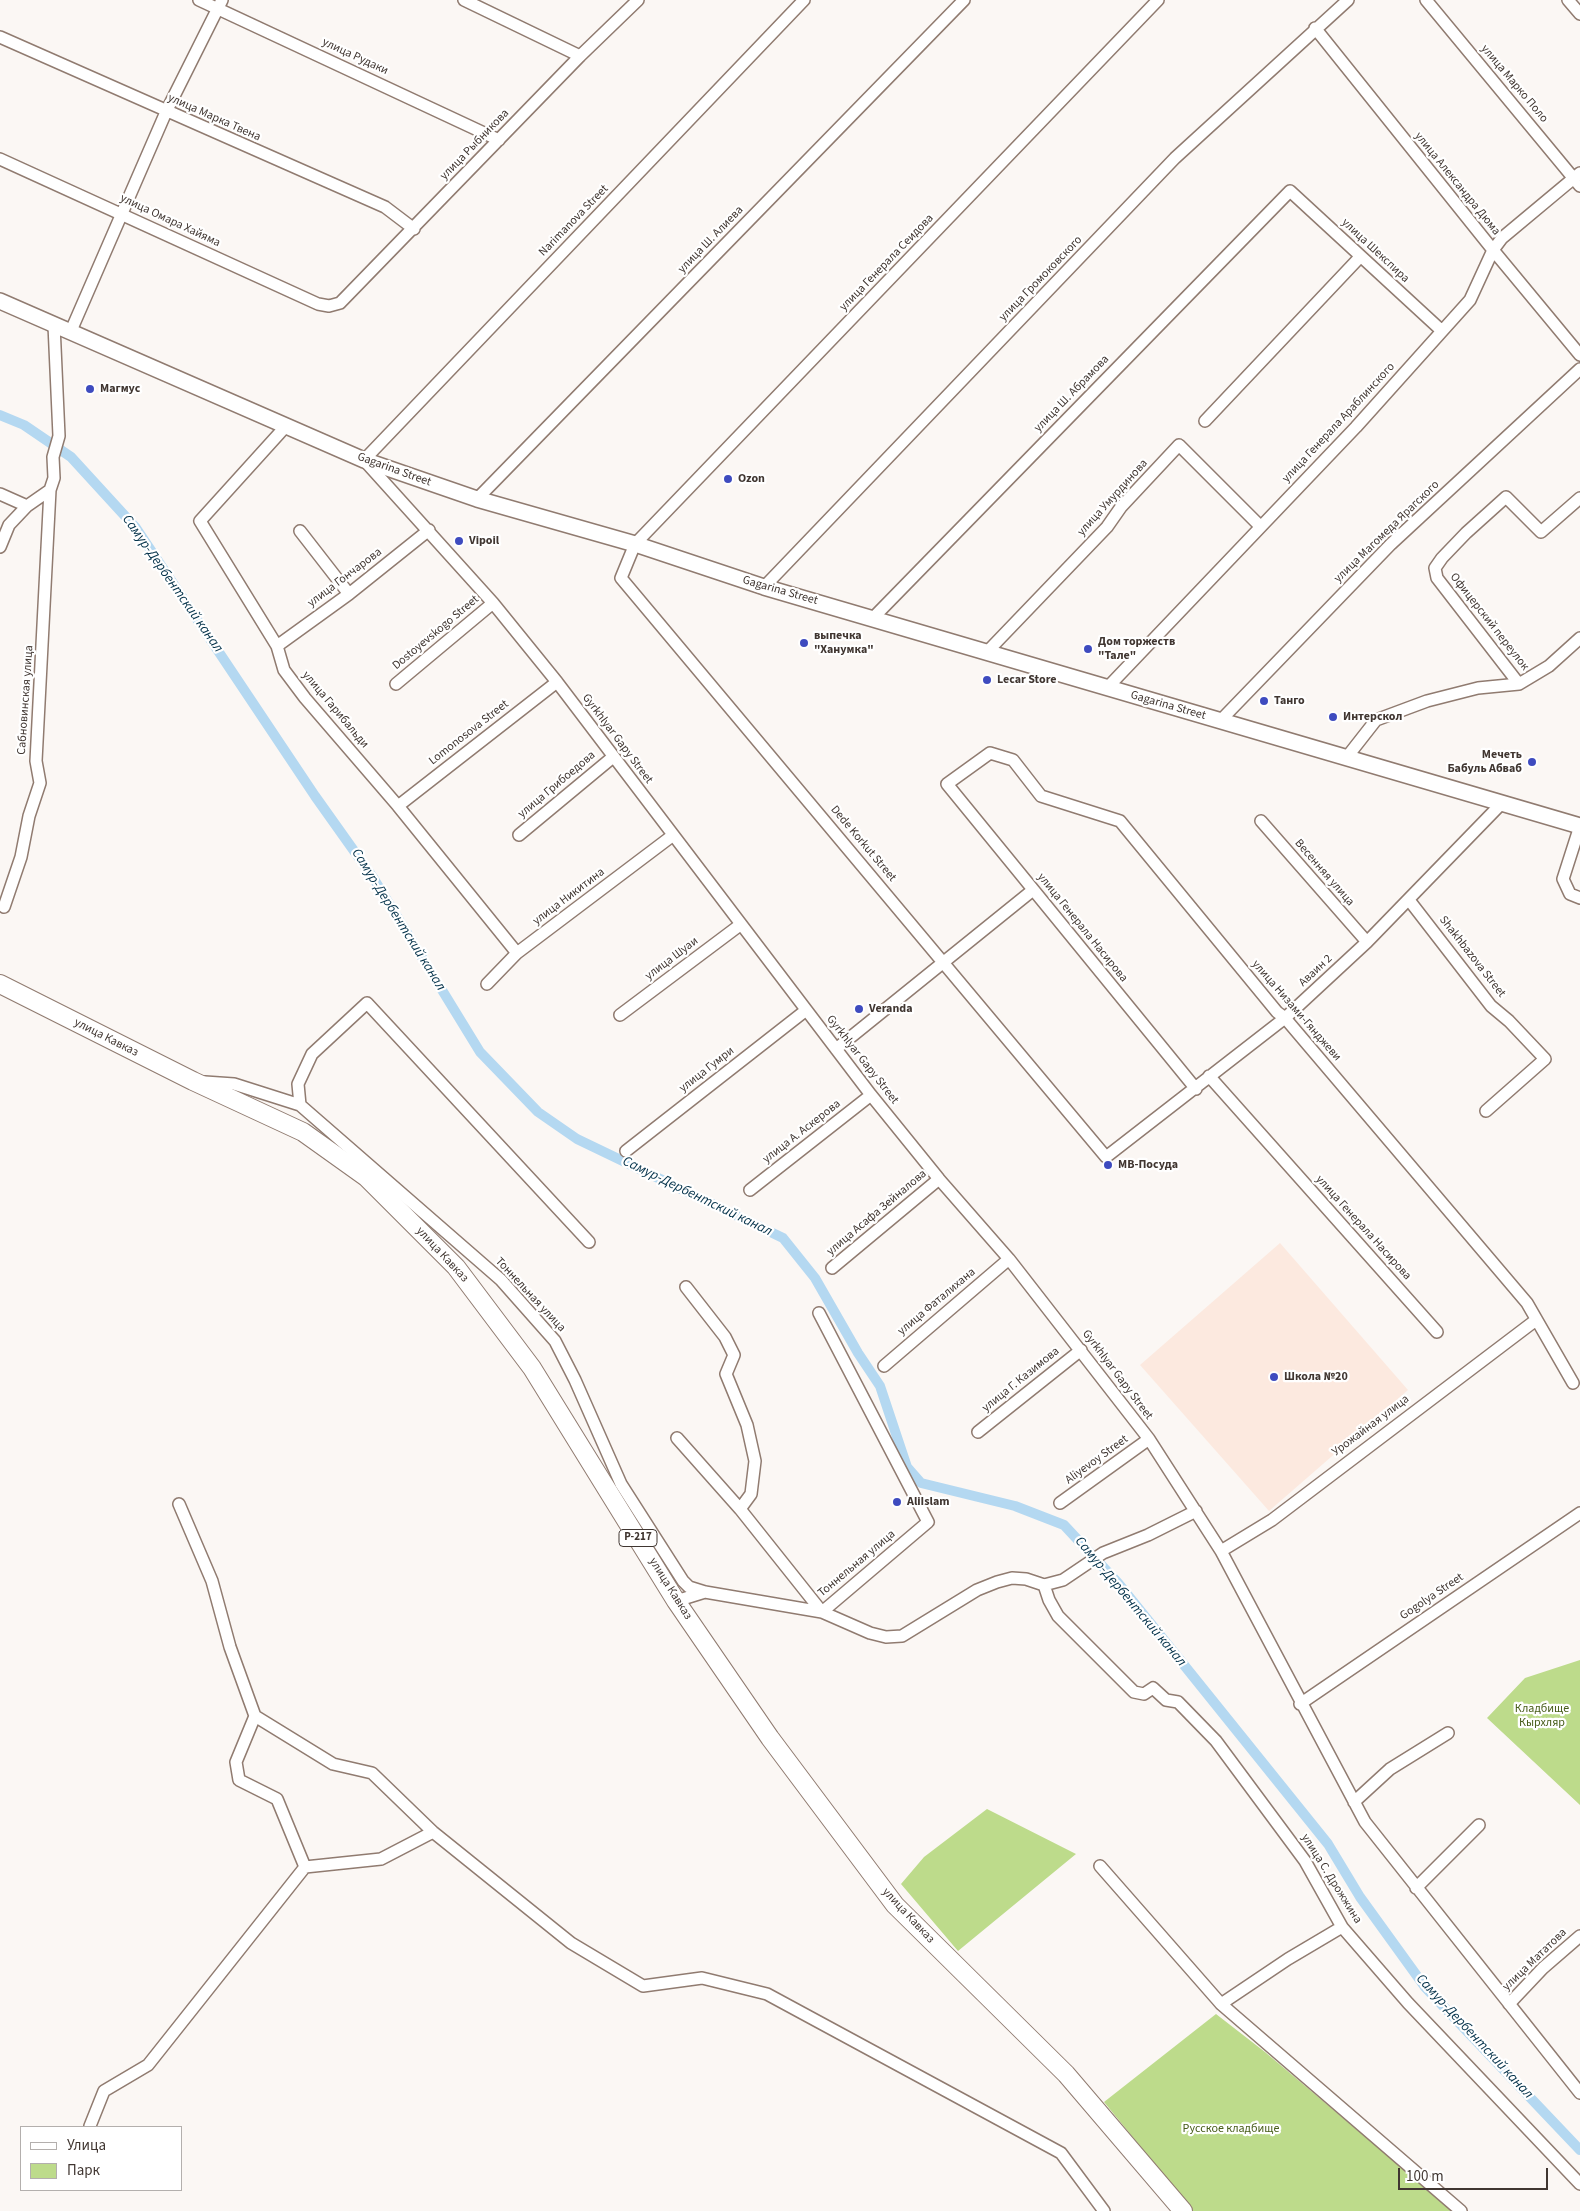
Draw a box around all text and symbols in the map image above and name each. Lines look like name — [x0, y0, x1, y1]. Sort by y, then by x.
street label: улица Рудаки — [320, 35, 390, 79]
street label: улица Марко Поло — [1477, 42, 1551, 126]
street label: улица Марка Твена — [165, 91, 263, 145]
street label: улица Рыбникова — [437, 106, 513, 184]
street label: улица Александра Дюма — [1411, 130, 1503, 238]
street label: Narimanova Street — [536, 182, 612, 260]
street label: улица Омара Хайяма — [118, 191, 222, 251]
street label: улица Ш. Алиева — [675, 203, 747, 277]
street label: улица Генерала Сеидова — [837, 212, 937, 314]
street label: улица Шекспира — [1338, 216, 1412, 286]
street label: улица Громоковского — [996, 233, 1086, 325]
street label: улица Ш. Абрамова — [1032, 352, 1112, 436]
street label: улица Генерала Араблинского — [1280, 360, 1398, 486]
place label: Магмус — [100, 382, 140, 396]
marker: Магмус — [84, 383, 96, 395]
street label: Gagarina Street — [355, 450, 433, 490]
street label: улица Умурдинова — [1075, 457, 1151, 539]
place label: Ozon — [738, 472, 765, 486]
marker: Ozon — [722, 473, 734, 485]
street label: улица Магомеда Ярагского — [1331, 478, 1443, 586]
water label: Самур-Дербентский канал — [118, 512, 226, 656]
place label: Vipoil — [469, 534, 499, 548]
marker: Vipoil — [453, 535, 465, 547]
street label: улица Гончарова — [305, 545, 385, 611]
street label: Офицерский переулок — [1446, 570, 1532, 674]
street label: Gagarina Street — [741, 573, 819, 609]
street label: Dostoyevskogo Street — [390, 593, 482, 673]
place label: выпечка "Ханумка" — [814, 629, 874, 657]
place label: Дом торжеств "Тале" — [1098, 635, 1175, 663]
marker: выпечка "Ханумка" — [798, 637, 810, 649]
marker: Дом торжеств "Тале" — [1082, 643, 1094, 655]
street label: Сабновинская улица — [15, 645, 37, 755]
street label: улица Гарибальди — [299, 669, 371, 751]
place label: Lecar Store — [997, 673, 1057, 687]
marker: Lecar Store — [981, 674, 993, 686]
street label: Gagarina Street — [1129, 688, 1207, 724]
street label: Gyrkhlyar Gapy Street — [579, 691, 655, 787]
place label: Танго — [1274, 694, 1305, 708]
marker: Танго — [1258, 695, 1270, 707]
street label: Lomonosova Street — [426, 697, 512, 769]
place label: Интерскол — [1343, 710, 1402, 724]
marker: Интерскол — [1327, 711, 1339, 723]
street label: улица Грибоедова — [515, 748, 599, 822]
place label: Мечеть Бабуль Абваб — [1447, 748, 1522, 776]
marker: Мечеть Бабуль Абваб — [1526, 756, 1538, 768]
street label: Dede Korkut Street — [827, 803, 899, 885]
street label: Весенняя улица — [1291, 837, 1357, 909]
water label: Самур-Дербентский канал — [347, 846, 449, 994]
street label: улица Никитина — [530, 865, 608, 929]
street label: улица Генерала Насирова — [1034, 871, 1130, 985]
street label: Shakhbazova Street — [1436, 913, 1508, 1001]
street label: улица Шуаи — [643, 934, 701, 984]
street label: Аваин 2 — [1296, 952, 1336, 990]
street label: улица Низами-Гянджеви — [1248, 958, 1344, 1064]
place label: Veranda — [869, 1002, 912, 1016]
marker: Veranda — [853, 1003, 865, 1015]
street label: Gyrkhlyar Gapy Street — [823, 1013, 901, 1107]
street label: улица Кавказ — [71, 1016, 141, 1060]
street label: улица Гумри — [677, 1044, 737, 1096]
street label: улица А. Аскерова — [760, 1097, 844, 1167]
water label: Самур-Дербентский канал — [619, 1153, 775, 1241]
place label: МВ-Посуда — [1118, 1158, 1178, 1172]
marker: МВ-Посуда — [1102, 1159, 1114, 1171]
street label: улица Асафа Зейналова — [824, 1167, 930, 1259]
street label: улица Генерала Насирова — [1312, 1173, 1414, 1283]
street label: улица Кавказ — [413, 1224, 471, 1286]
street label: Тоннельная улица — [492, 1255, 568, 1335]
street label: улица Фаталихана — [895, 1265, 979, 1339]
street label: Gyrkhlyar Gapy Street — [1079, 1327, 1155, 1423]
street label: улица Г. Казимова — [979, 1344, 1063, 1416]
place label: Школа №20 — [1284, 1370, 1348, 1384]
marker: Школа №20 — [1268, 1371, 1280, 1383]
street label: Урожайная улица — [1330, 1392, 1412, 1460]
street label: Aliyevoy Street — [1063, 1432, 1131, 1488]
place label: AliIslam — [907, 1495, 950, 1509]
marker: AliIslam — [891, 1496, 903, 1508]
street label: Тоннельная улица — [815, 1527, 899, 1601]
road number: Р-217 — [619, 1530, 657, 1546]
water label: Самур-Дербентский канал — [1071, 1534, 1189, 1670]
street label: улица Кавказ — [645, 1555, 695, 1623]
street label: Gogolya Street — [1398, 1571, 1466, 1623]
park label: Кладбище Кырхляр — [1515, 1702, 1569, 1730]
street label: улица С. Дрожжина — [1298, 1831, 1364, 1927]
street label: улица Кавказ — [879, 1885, 937, 1947]
street label: улица Мататова — [1500, 1926, 1570, 1994]
water label: Самур-Дербентский канал — [1412, 1971, 1536, 2103]
park label: Русское кладбище — [1183, 2122, 1279, 2136]
legend — [20, 2126, 182, 2191]
text: Улица — [67, 2135, 106, 2156]
scale bar — [1400, 2158, 1550, 2190]
text: Парк — [67, 2160, 100, 2181]
text: 100 m — [1406, 2166, 1444, 2187]

